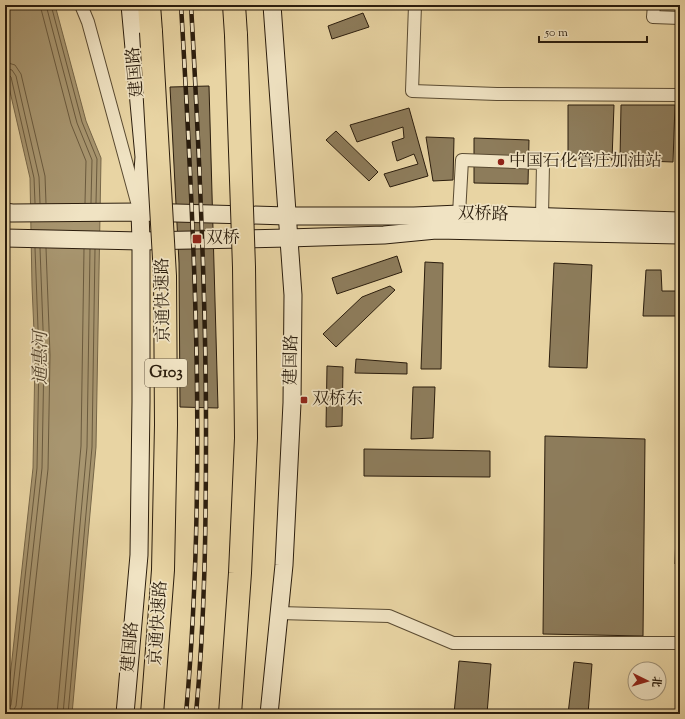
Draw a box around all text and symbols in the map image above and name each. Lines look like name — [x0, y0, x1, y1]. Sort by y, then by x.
scale bar — [539, 18, 647, 44]
text: 50 m — [544, 24, 568, 42]
street label: 建国路 — [122, 46, 150, 98]
place label: 中国石化管庄加油站 — [509, 150, 662, 174]
marker: 中国石化管庄加油站 — [496, 157, 506, 167]
street label: 双桥路 — [457, 203, 509, 227]
place label: 双桥 — [206, 227, 240, 251]
marker: 双桥 — [191, 233, 203, 245]
street label: 京通快速路 — [151, 257, 177, 343]
water label: 通惠河 — [29, 328, 55, 385]
street label: 建国路 — [280, 334, 304, 386]
road number: G103 — [145, 359, 187, 387]
place label: 双桥东 — [312, 388, 363, 412]
marker: 双桥东 — [299, 395, 309, 405]
street label: 京通快速路 — [144, 580, 174, 666]
street label: 建国路 — [117, 621, 145, 673]
north arrow — [627, 661, 667, 701]
text: 北 — [648, 676, 664, 688]

